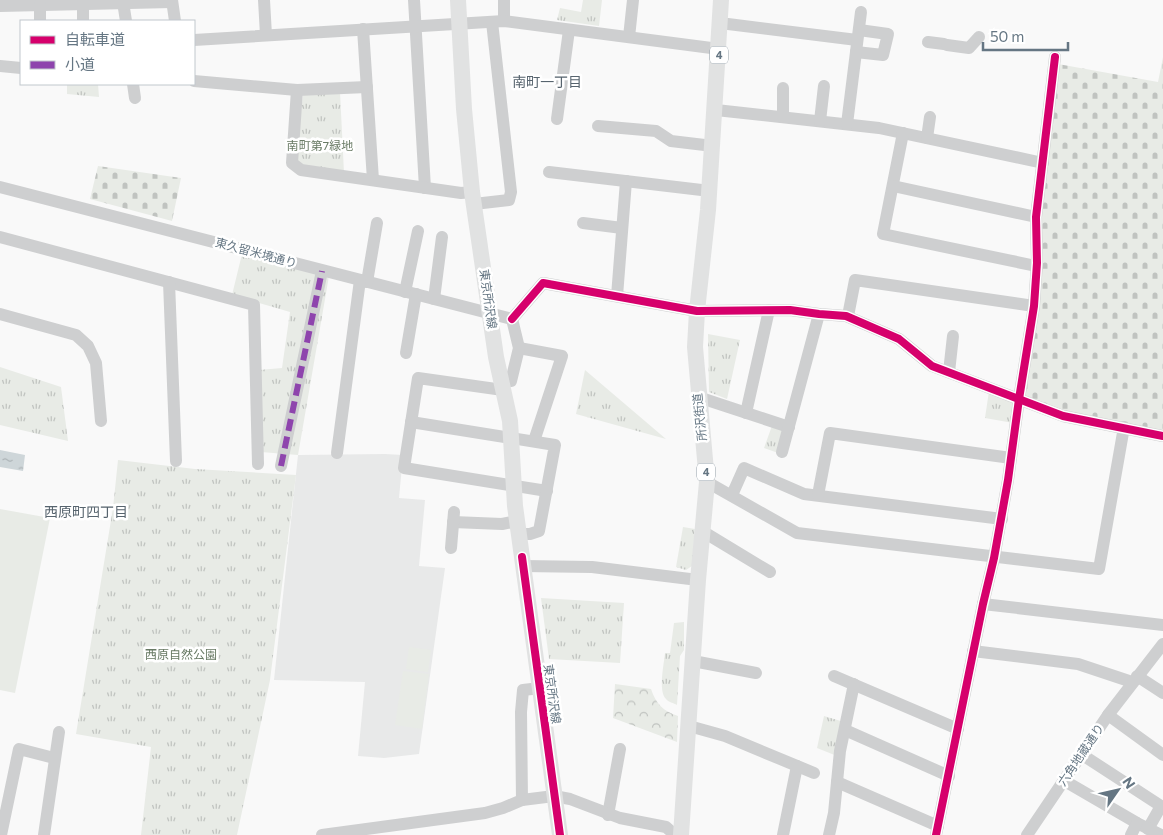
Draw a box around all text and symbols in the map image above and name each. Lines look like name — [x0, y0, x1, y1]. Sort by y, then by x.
legend — [20, 20, 195, 85]
scale bar — [983, 20, 1068, 52]
text: 50 m — [990, 27, 1024, 45]
text: 自転車道 — [65, 30, 125, 48]
road number: 4 — [710, 46, 728, 64]
text: 小道 — [65, 55, 95, 73]
district label: 南町一丁目 — [512, 73, 582, 90]
park label: 南町第7緑地 — [287, 138, 353, 152]
street label: 東久留米境通り — [214, 234, 299, 270]
street label: 東京所沢線 — [478, 268, 500, 330]
street label: 所沢街道 — [690, 392, 708, 442]
road number: 4 — [697, 464, 715, 481]
district label: 西原町四丁目 — [44, 503, 128, 520]
park label: 西原自然公園 — [145, 647, 217, 661]
street label: 東京所沢線 — [542, 663, 564, 725]
street label: 六角地蔵通り — [1054, 721, 1106, 788]
north arrow — [1093, 765, 1143, 815]
text: N — [1119, 773, 1139, 792]

